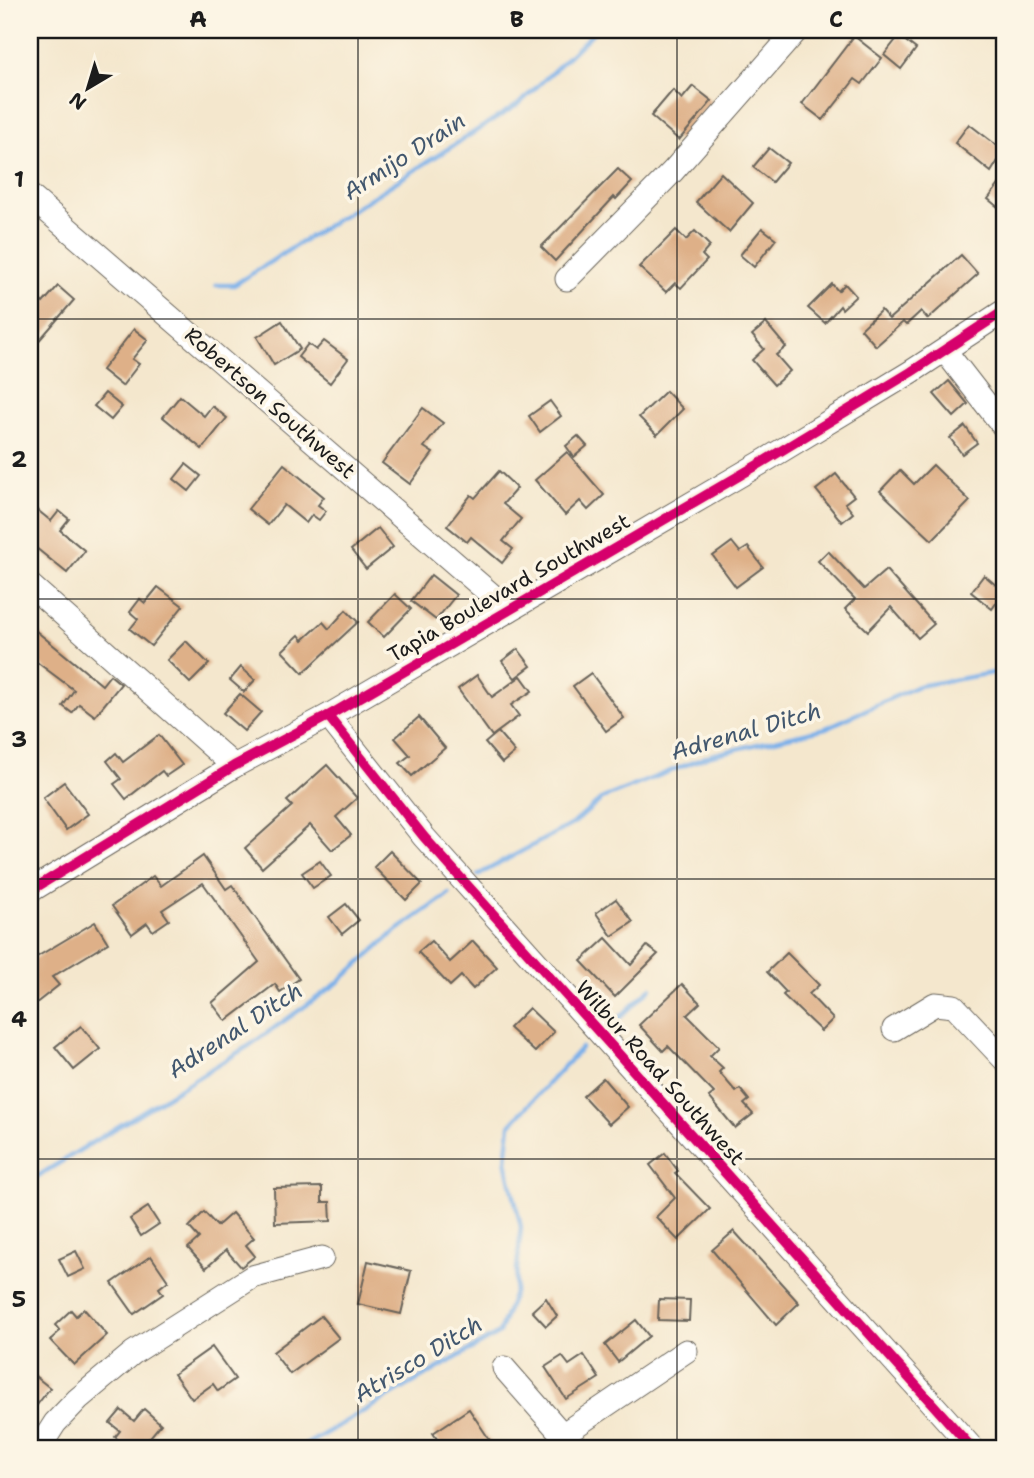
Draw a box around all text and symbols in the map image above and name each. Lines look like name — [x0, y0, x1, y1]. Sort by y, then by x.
text: A — [189, 4, 207, 34]
text: B — [510, 4, 524, 34]
text: C — [829, 4, 843, 34]
north arrow — [52, 52, 122, 122]
text: N — [64, 87, 91, 115]
water label: Armijo Drain — [337, 105, 471, 207]
text: 1 — [14, 164, 24, 194]
street label: Robertson Southwest — [179, 321, 361, 485]
text: 2 — [11, 444, 27, 474]
street label: Tapia Boulevard Southwest — [383, 507, 635, 669]
water label: Adrenal Ditch — [667, 695, 825, 767]
text: 3 — [11, 724, 27, 754]
street label: Wilbur Road Southwest — [569, 974, 751, 1172]
water label: Adrenal Ditch — [162, 975, 308, 1085]
text: 4 — [11, 1004, 27, 1034]
text: 5 — [12, 1284, 26, 1314]
water label: Atrisco Ditch — [348, 1309, 488, 1409]

